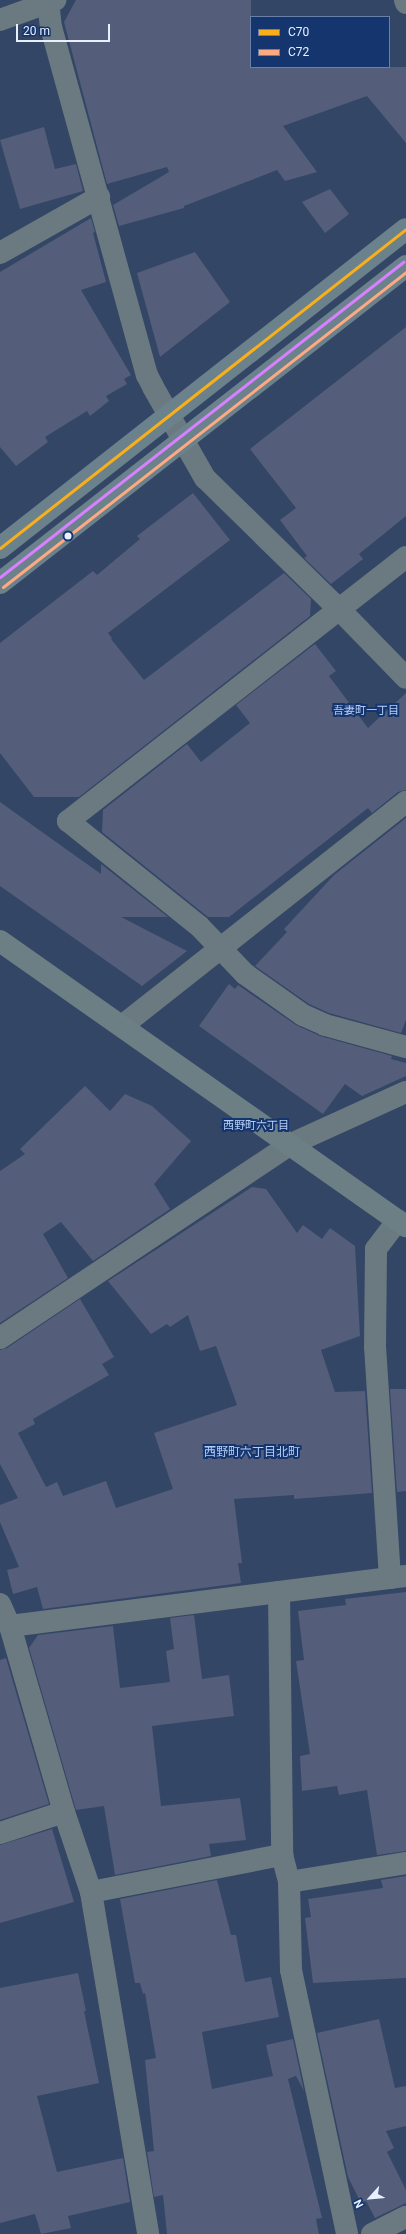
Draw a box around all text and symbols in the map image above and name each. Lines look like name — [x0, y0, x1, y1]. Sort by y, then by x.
scale bar — [18, 16, 112, 42]
legend — [250, 16, 390, 68]
text: 20 m — [23, 24, 50, 38]
text: C70 — [288, 25, 309, 39]
text: C72 — [288, 45, 309, 59]
unlabelled marker — [63, 531, 73, 541]
district label: 吾妻町一丁目 — [333, 704, 399, 718]
district label: 西野町六丁目 — [223, 1119, 289, 1133]
district label: 西野町六丁目北町 — [204, 1446, 300, 1460]
north arrow — [350, 2178, 390, 2218]
text: N — [351, 2197, 366, 2210]

